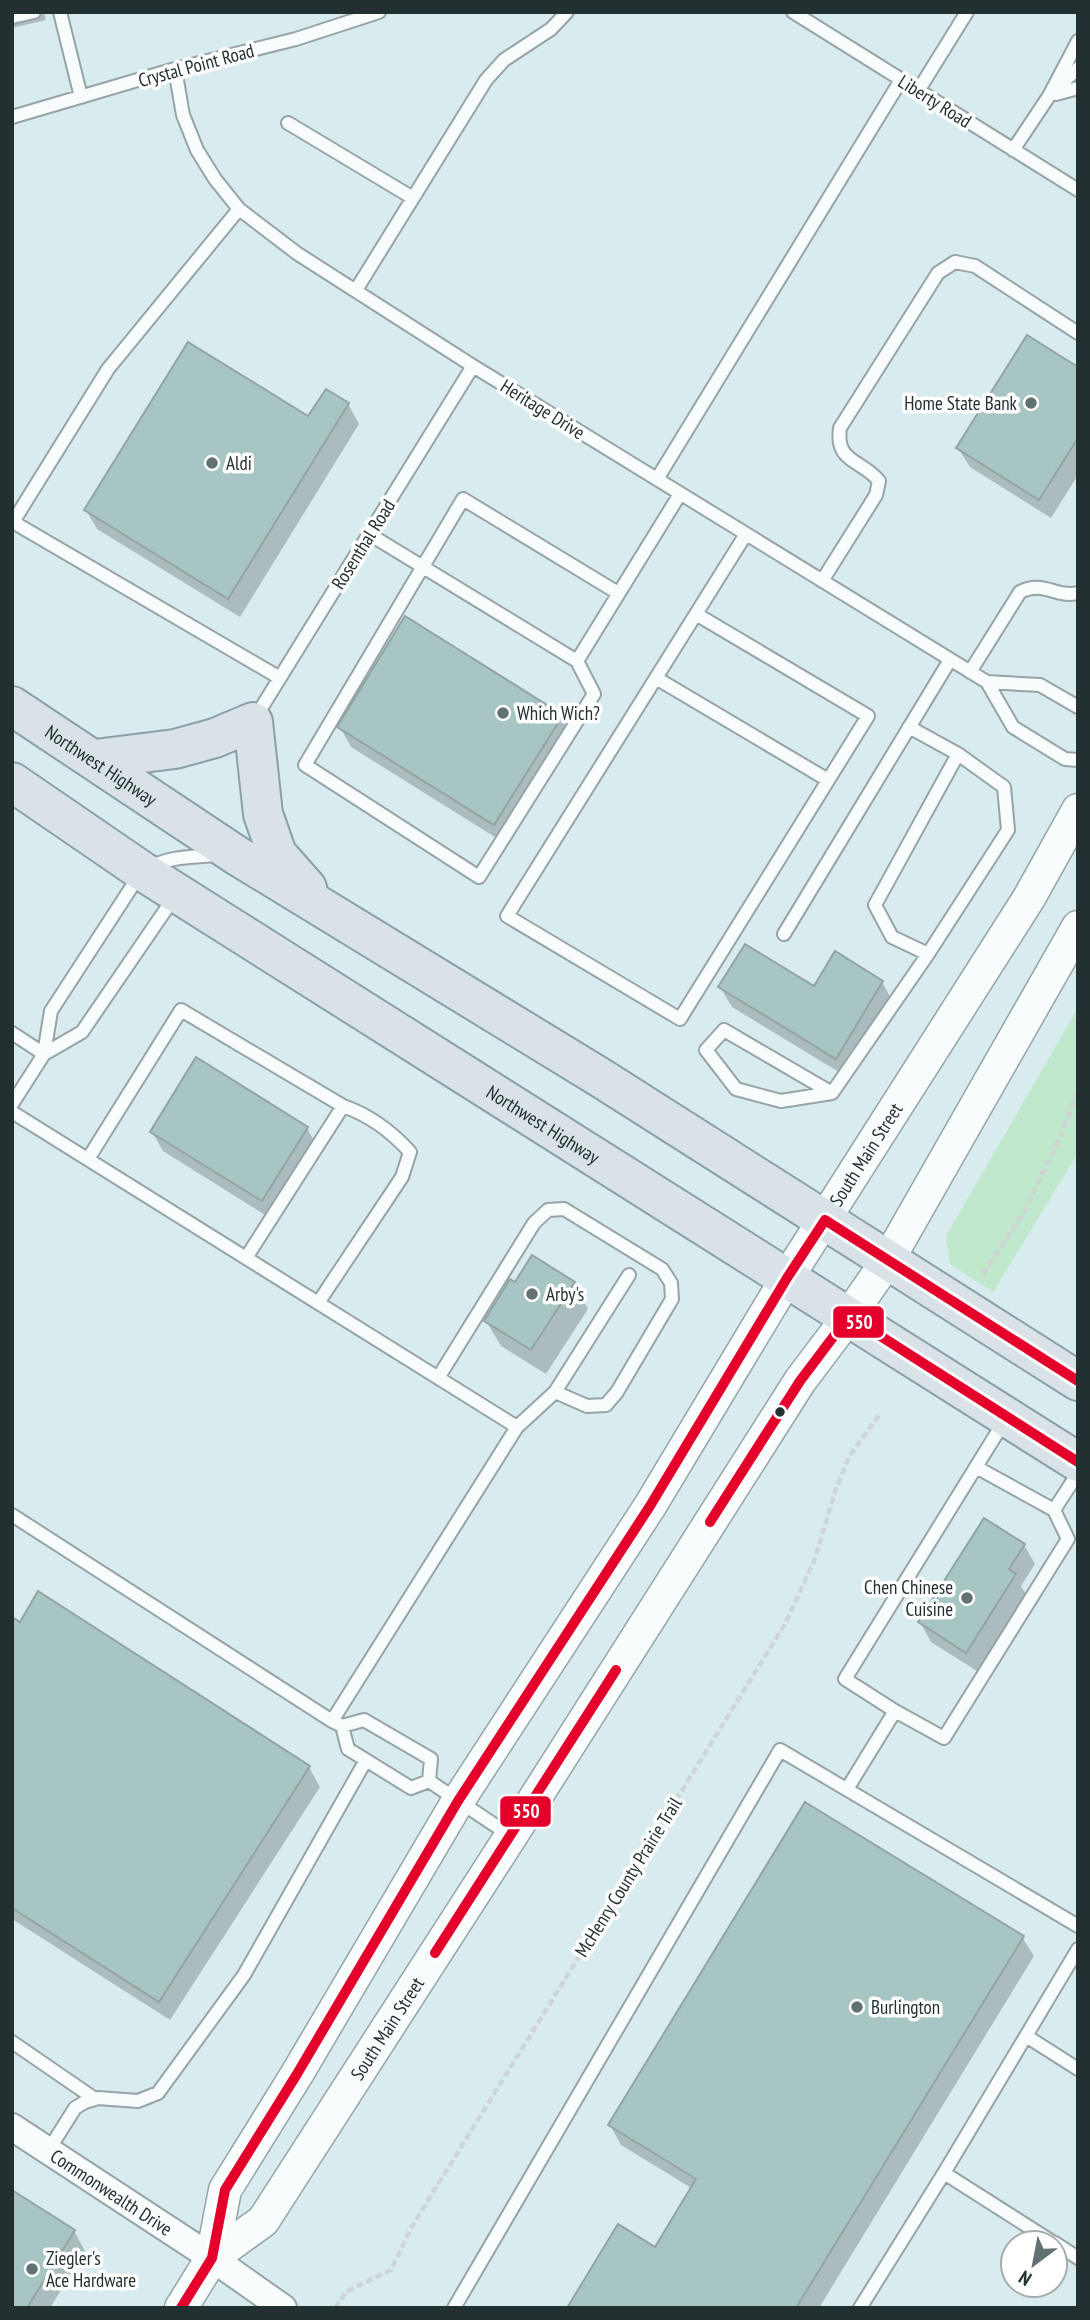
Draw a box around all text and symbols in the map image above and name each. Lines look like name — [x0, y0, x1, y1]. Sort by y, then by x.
street label: Crystal Point Road — [135, 38, 257, 92]
street label: Liberty Road — [894, 69, 976, 133]
street label: Heritage Drive — [496, 374, 590, 444]
place label: Home State Bank — [904, 391, 1018, 415]
marker: Home State Bank — [1023, 395, 1039, 411]
place label: Aldi — [226, 451, 252, 475]
marker: Aldi — [204, 455, 220, 471]
street label: Rosenthal Road — [326, 495, 400, 593]
place label: Which Wich? — [517, 701, 600, 725]
marker: Which Wich? — [495, 705, 511, 721]
street label: Northwest Highway — [41, 719, 162, 812]
street label: Northwest Highway — [482, 1080, 605, 1169]
street label: South Main Street — [824, 1098, 908, 1211]
place label: Arby's — [546, 1282, 584, 1306]
marker: Arby's — [524, 1286, 540, 1302]
line badge: 550 — [832, 1305, 885, 1339]
text: 550 — [845, 1310, 873, 1334]
unlabelled marker — [773, 1405, 787, 1419]
place label: Chen Chinese Cuisine — [864, 1575, 953, 1621]
marker: Chen Chinese Cuisine — [959, 1590, 975, 1606]
street label: McHenry County Prairie Trail — [569, 1792, 687, 1961]
line badge: 550 — [499, 1795, 552, 1828]
text: 550 — [512, 1799, 540, 1823]
street label: South Main Street — [345, 1972, 429, 2085]
place label: Burlington — [871, 1995, 940, 2019]
marker: Burlington — [849, 1999, 865, 2015]
street label: Commonwealth Drive — [46, 2144, 177, 2241]
north arrow — [999, 2229, 1069, 2299]
place label: Ziegler's Ace Hardware — [46, 2246, 136, 2292]
marker: Ziegler's Ace Hardware — [24, 2261, 40, 2277]
text: N — [1014, 2266, 1036, 2291]

